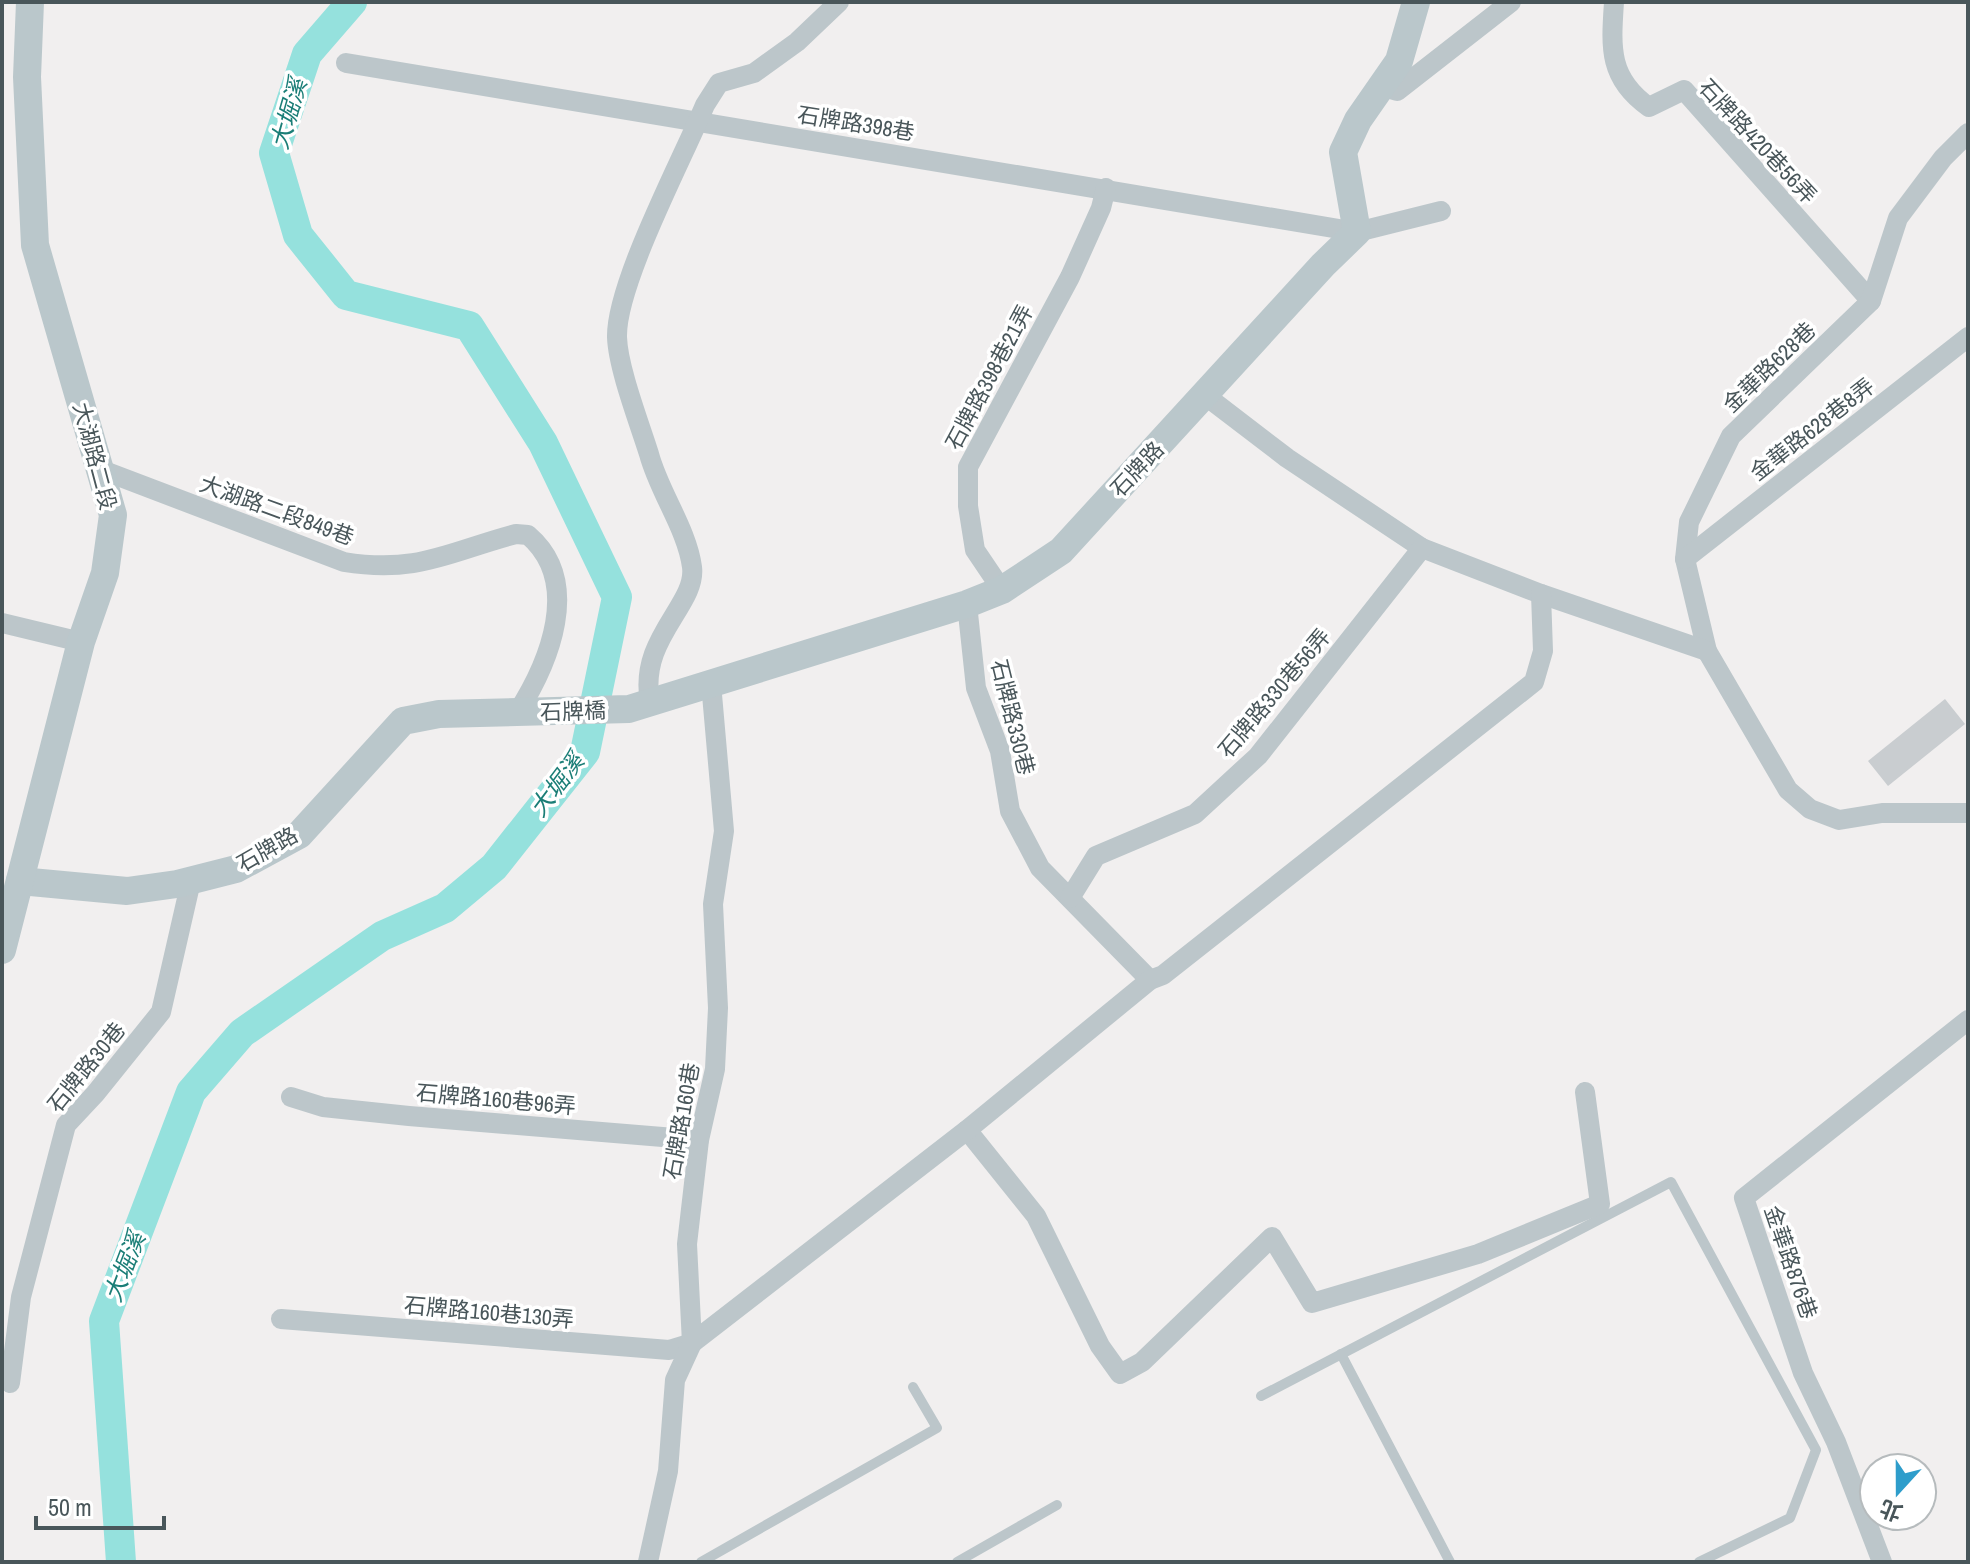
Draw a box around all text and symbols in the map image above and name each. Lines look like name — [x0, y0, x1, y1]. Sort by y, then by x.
water label: 大堀溪 — [263, 72, 314, 153]
street label: 石牌路420巷56弄 — [1692, 72, 1824, 210]
street label: 石牌路398巷 — [795, 99, 917, 147]
street label: 石牌路398巷21弄 — [938, 299, 1040, 455]
street label: 金華路628巷 — [1716, 315, 1822, 419]
street label: 金華路628巷8弄 — [1744, 371, 1880, 487]
street label: 大湖路二段 — [66, 399, 124, 513]
street label: 石牌路 — [1104, 435, 1170, 503]
street label: 大湖路二段849巷 — [196, 468, 358, 552]
street label: 石牌路330巷56弄 — [1211, 622, 1337, 764]
street label: 石牌路330巷 — [984, 656, 1042, 778]
street label: 石牌橋 — [539, 695, 607, 727]
water label: 大堀溪 — [522, 744, 592, 823]
street label: 石牌路 — [231, 820, 303, 878]
street label: 石牌路30巷 — [40, 1016, 132, 1118]
street label: 石牌路160巷 — [656, 1060, 706, 1182]
street label: 石牌路160巷96弄 — [415, 1077, 577, 1121]
street label: 金華路876巷 — [1758, 1201, 1824, 1323]
water label: 大堀溪 — [96, 1224, 153, 1306]
street label: 石牌路160巷130弄 — [403, 1290, 575, 1334]
north arrow — [1858, 1452, 1938, 1532]
scale bar — [36, 1480, 164, 1530]
text: 50 m — [48, 1491, 92, 1523]
text: 北 — [1875, 1493, 1906, 1529]

